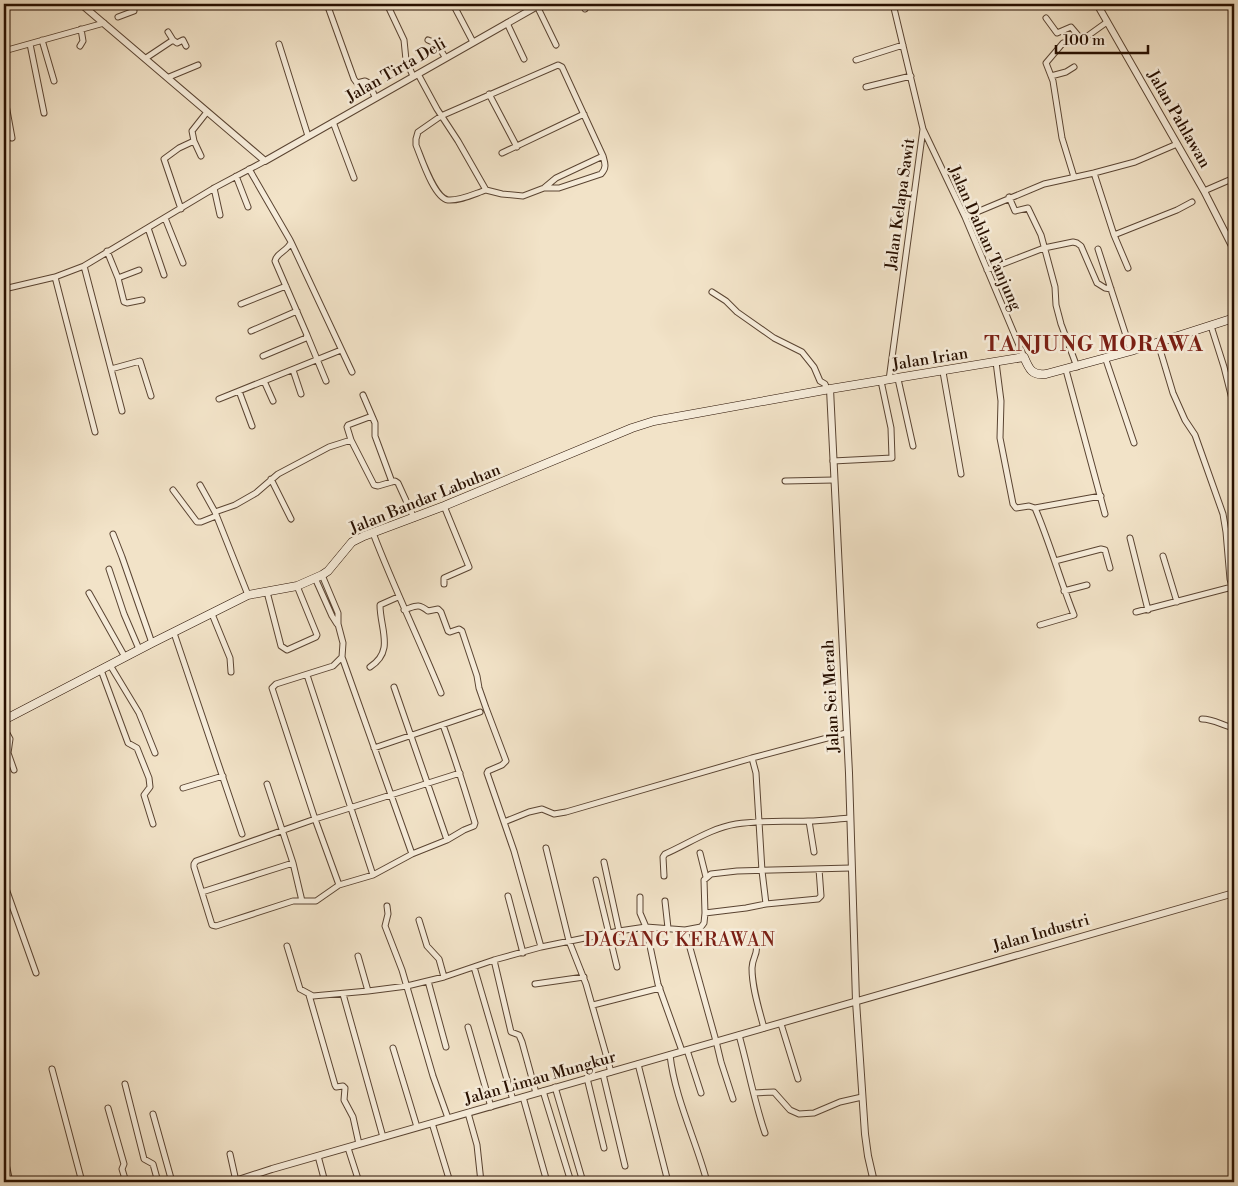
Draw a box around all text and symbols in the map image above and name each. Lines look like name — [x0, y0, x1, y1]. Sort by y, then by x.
scale bar — [1056, 22, 1148, 54]
text: 100 m — [1063, 31, 1105, 50]
street label: Jalan Tirta Deli — [342, 33, 450, 107]
street label: Jalan Pahlawan — [1142, 66, 1215, 172]
street label: Jalan Kelapa Sawit — [881, 137, 919, 272]
street label: Jalan Dahlan Tanjung — [944, 162, 1026, 314]
district label: TANJUNG MORAWA — [984, 332, 1204, 358]
street label: Jalan Irian — [890, 343, 970, 375]
street label: Jalan Bandar Labuhan — [346, 459, 504, 539]
street label: Jalan Sei Merah — [818, 639, 844, 754]
street label: Jalan Industri — [989, 910, 1092, 957]
district label: DAGANG KERAWAN — [584, 928, 776, 952]
street label: Jalan Limau Mungkur — [461, 1047, 618, 1110]

